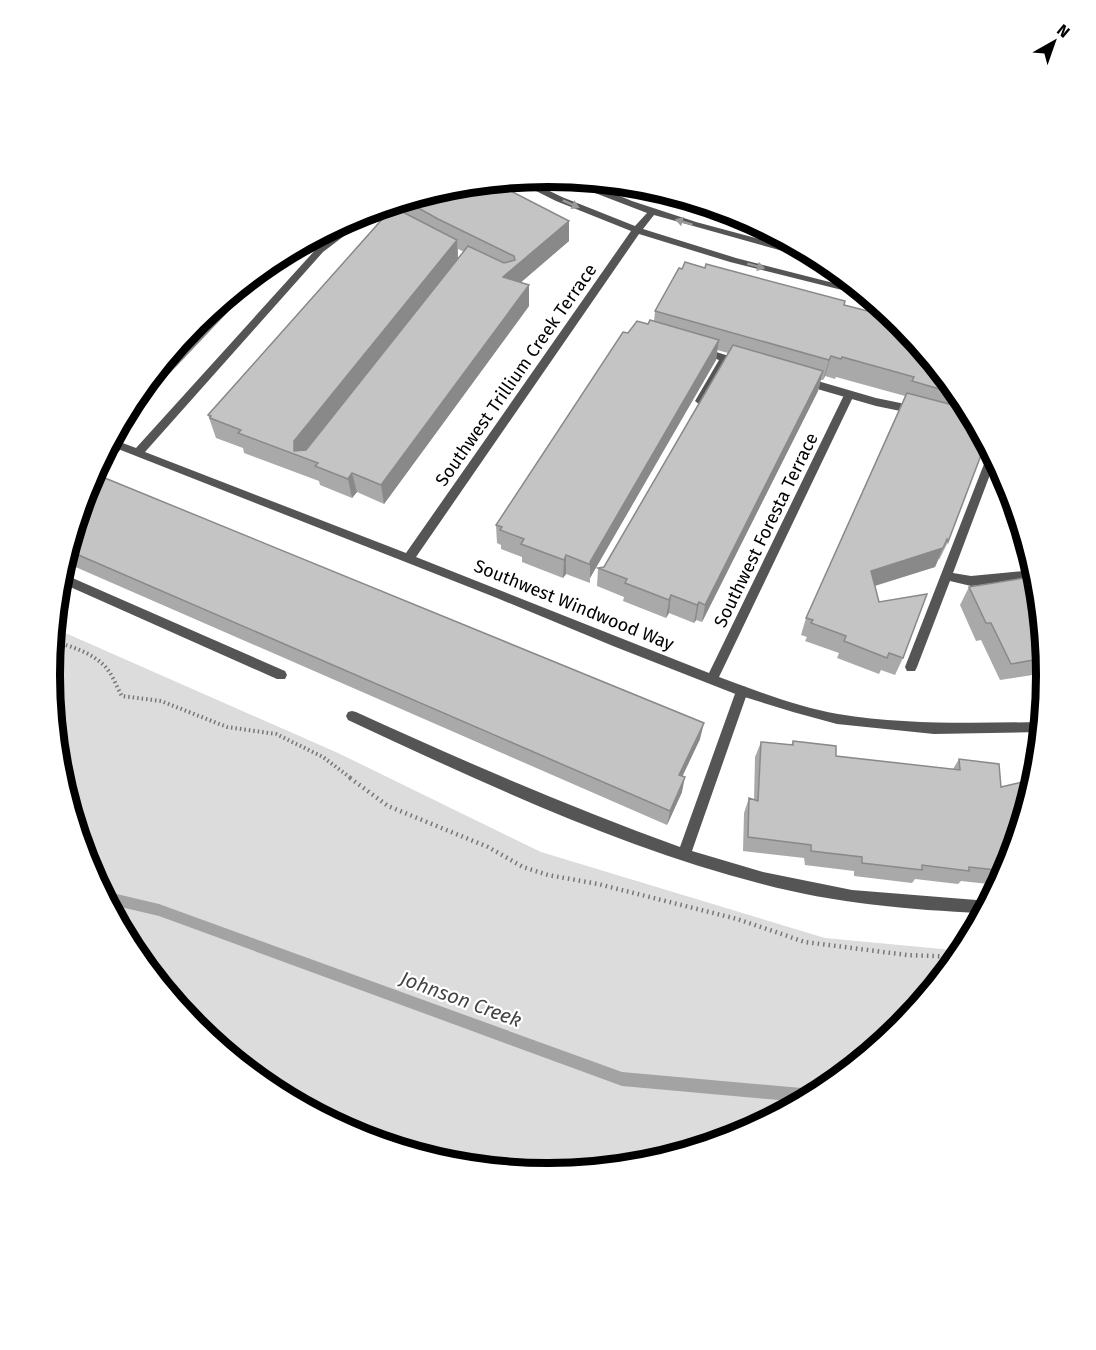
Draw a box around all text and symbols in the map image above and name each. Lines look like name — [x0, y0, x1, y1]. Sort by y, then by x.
north arrow — [1024, 12, 1084, 72]
text: N — [1053, 20, 1073, 42]
one-way arrow — [562, 200, 580, 210]
one-way arrow — [675, 217, 693, 227]
street label: Southwest Trillium Creek Terrace — [431, 260, 601, 490]
one-way arrow — [747, 261, 765, 271]
street label: Southwest Foresta Terrace — [709, 429, 823, 631]
street label: Southwest Windwood Way — [471, 555, 677, 655]
water label: Johnson Creek — [396, 966, 525, 1032]

